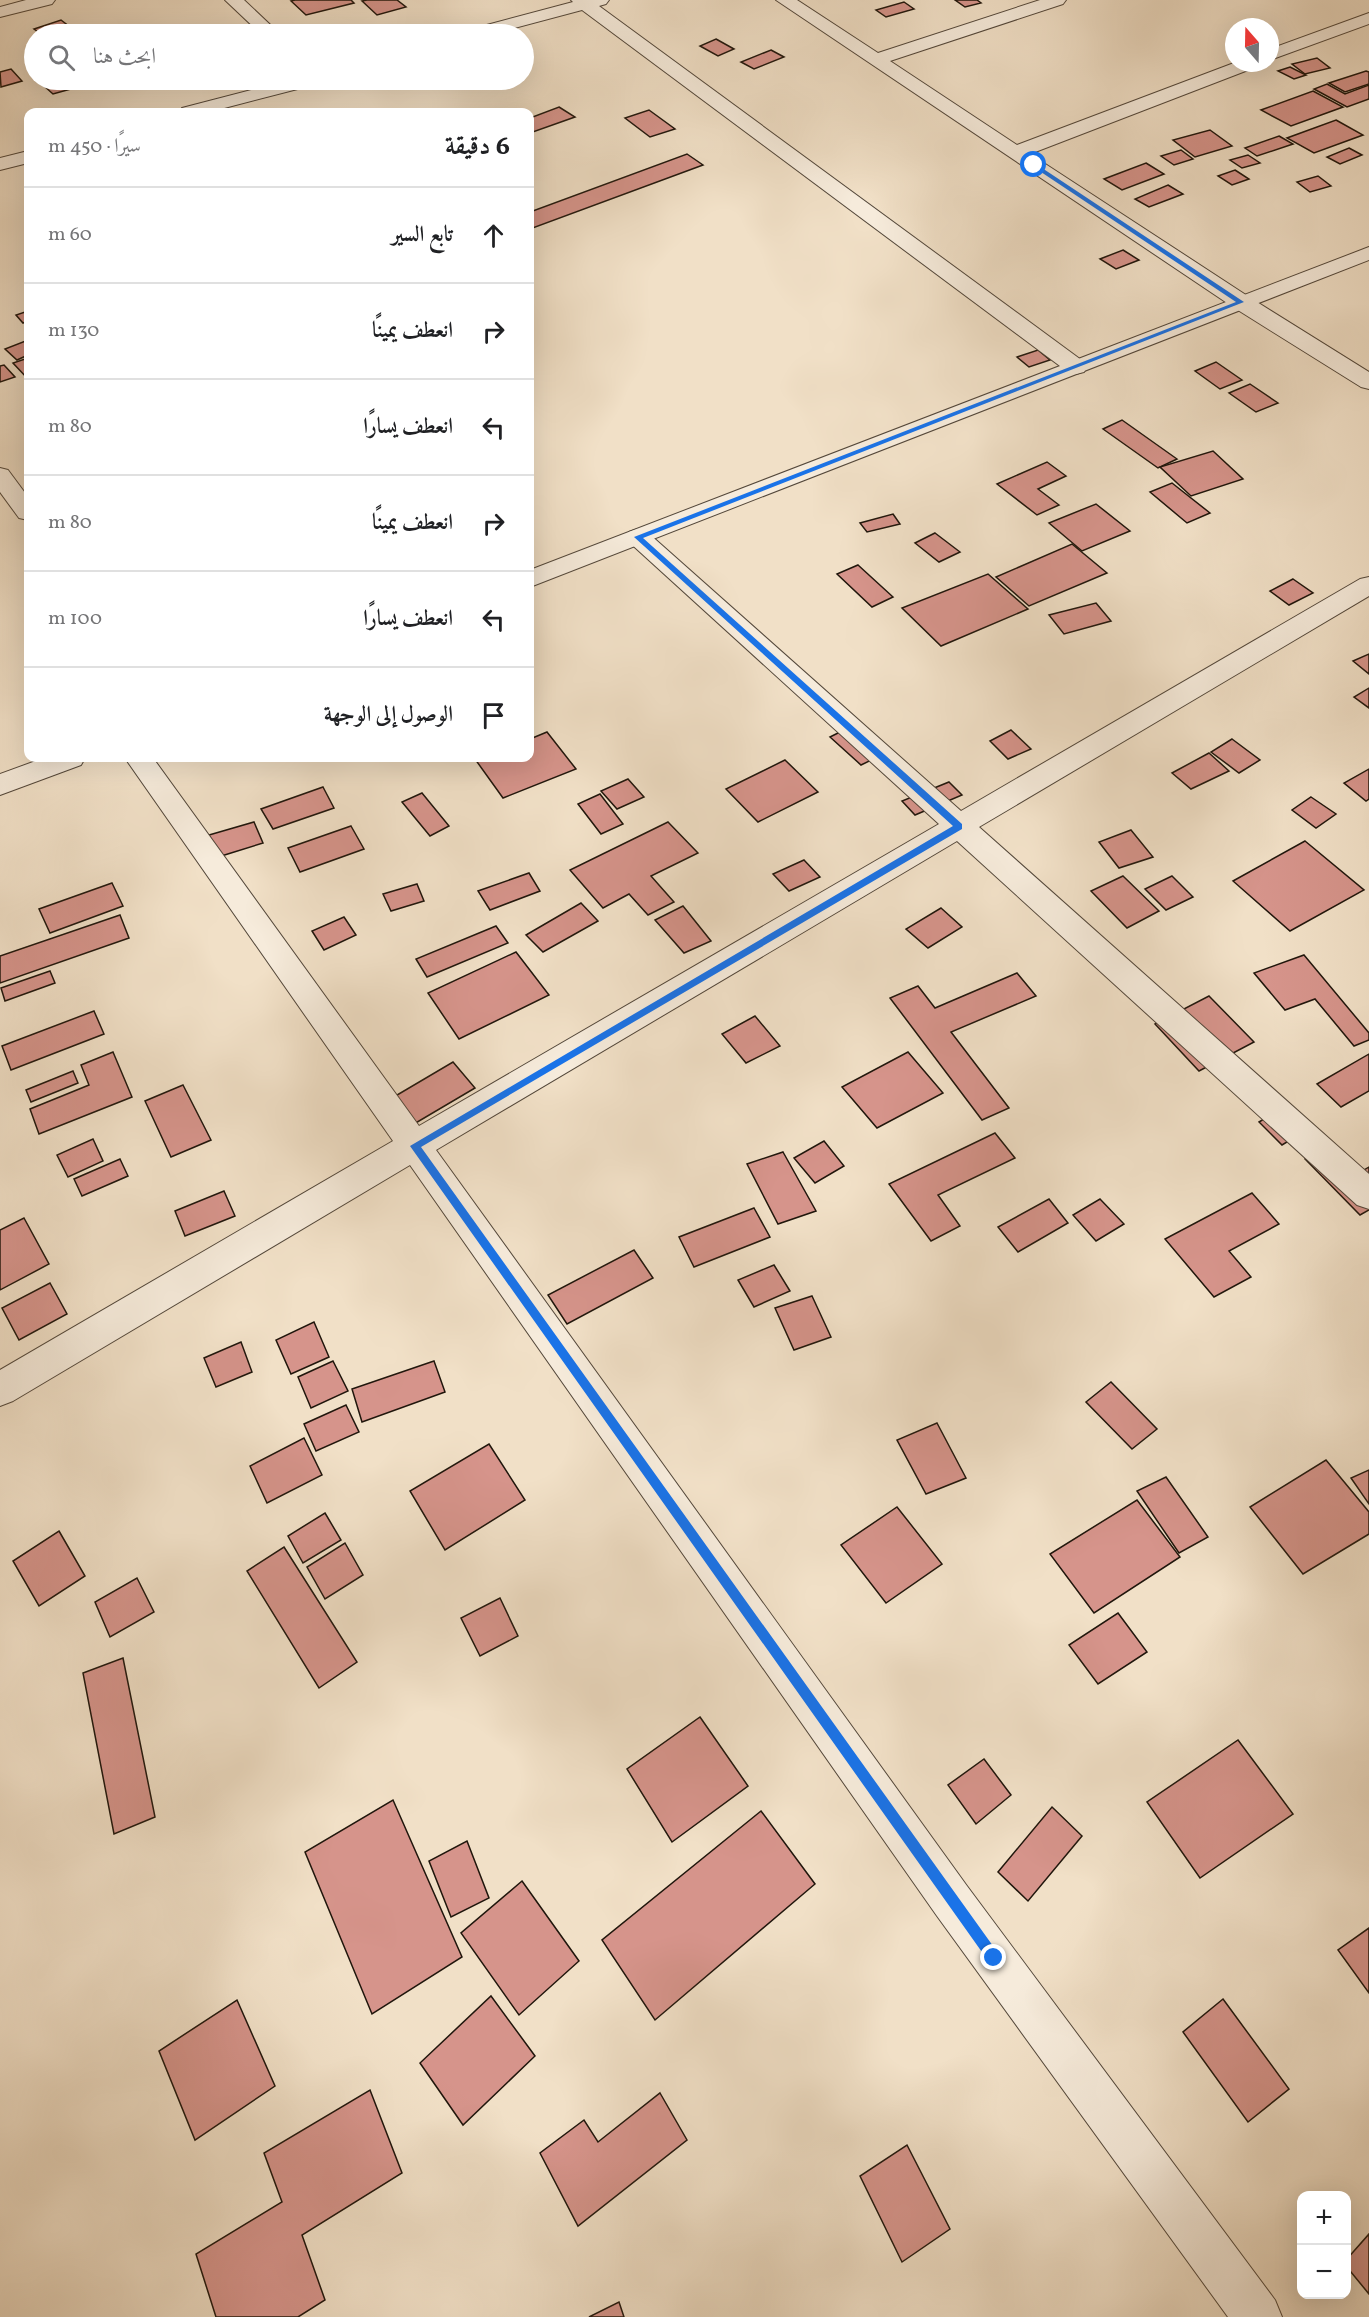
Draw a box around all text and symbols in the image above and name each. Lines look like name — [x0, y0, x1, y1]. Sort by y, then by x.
north arrow — [1225, 18, 1279, 72]
search box — [24, 24, 534, 90]
icon: search — [45, 41, 78, 74]
text: ابحث هنا — [93, 42, 156, 73]
text: 6 دقيقة — [445, 129, 510, 165]
text: سيرًا · 450 m — [48, 133, 141, 161]
route start — [1020, 151, 1046, 177]
icon: ahead — [477, 219, 510, 252]
text: تابع السير — [391, 220, 453, 251]
text: 60 m — [48, 221, 92, 249]
icon: right — [477, 315, 510, 348]
text: انعطف يمينًا — [372, 316, 453, 347]
text: 130 m — [48, 317, 99, 345]
icon: left — [477, 411, 510, 444]
text: انعطف يسارًا — [363, 412, 453, 443]
text: 80 m — [48, 413, 92, 441]
icon: right — [477, 507, 510, 540]
text: انعطف يمينًا — [372, 508, 453, 539]
text: 80 m — [48, 509, 92, 537]
icon: left — [477, 603, 510, 636]
text: انعطف يسارًا — [363, 604, 453, 635]
text: 100 m — [48, 605, 102, 633]
icon: arrive — [477, 699, 510, 732]
text: الوصول إلى الوجهة — [324, 700, 453, 731]
route end — [980, 1944, 1006, 1970]
map controls — [1297, 2191, 1351, 2299]
button: + — [1297, 2191, 1351, 2245]
button: − — [1297, 2245, 1351, 2299]

